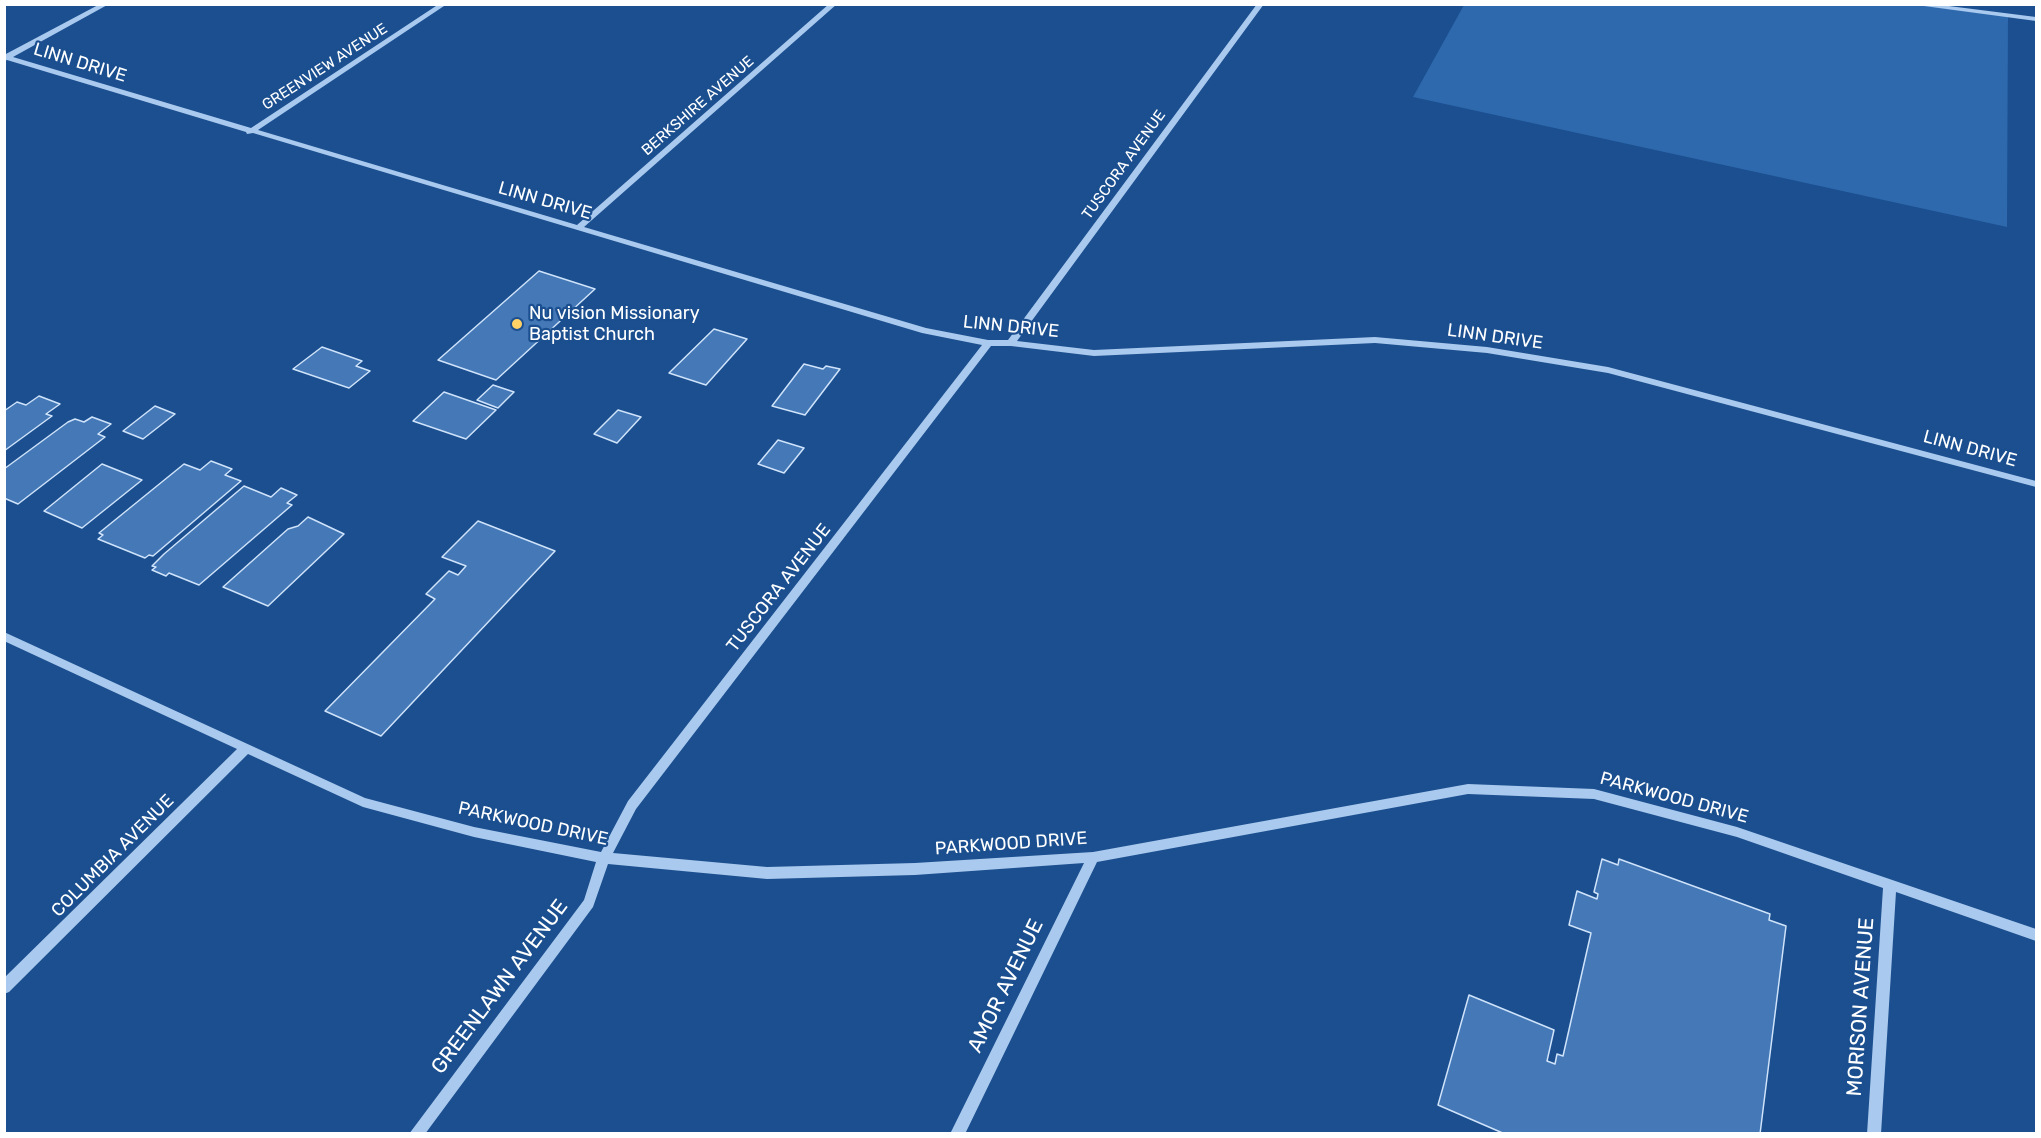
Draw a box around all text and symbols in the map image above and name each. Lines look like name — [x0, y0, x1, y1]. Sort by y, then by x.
street label: GREENVIEW AVENUE — [259, 20, 391, 114]
street label: LINN DRIVE — [31, 39, 129, 87]
street label: BERKSHIRE AVENUE — [638, 52, 758, 160]
street label: TUSCORA AVENUE — [1078, 107, 1170, 223]
street label: LINN DRIVE — [496, 177, 594, 225]
place label: Nu vision Missionary Baptist Church — [529, 303, 700, 346]
street label: LINN DRIVE — [962, 311, 1060, 343]
marker: Nu vision Missionary Baptist Church — [510, 317, 524, 331]
street label: LINN DRIVE — [1446, 320, 1544, 354]
street label: LINN DRIVE — [1921, 426, 2019, 472]
street label: TUSCORA AVENUE — [722, 520, 836, 656]
street label: PARKWOOD DRIVE — [1597, 768, 1751, 828]
street label: COLUMBIA AVENUE — [47, 790, 179, 922]
street label: PARKWOOD DRIVE — [456, 798, 610, 850]
street label: PARKWOOD DRIVE — [934, 828, 1088, 860]
street label: GREENLAWN AVENUE — [426, 895, 574, 1079]
street label: AMOR AVENUE — [963, 915, 1049, 1057]
street label: MORISON AVENUE — [1842, 917, 1880, 1097]

